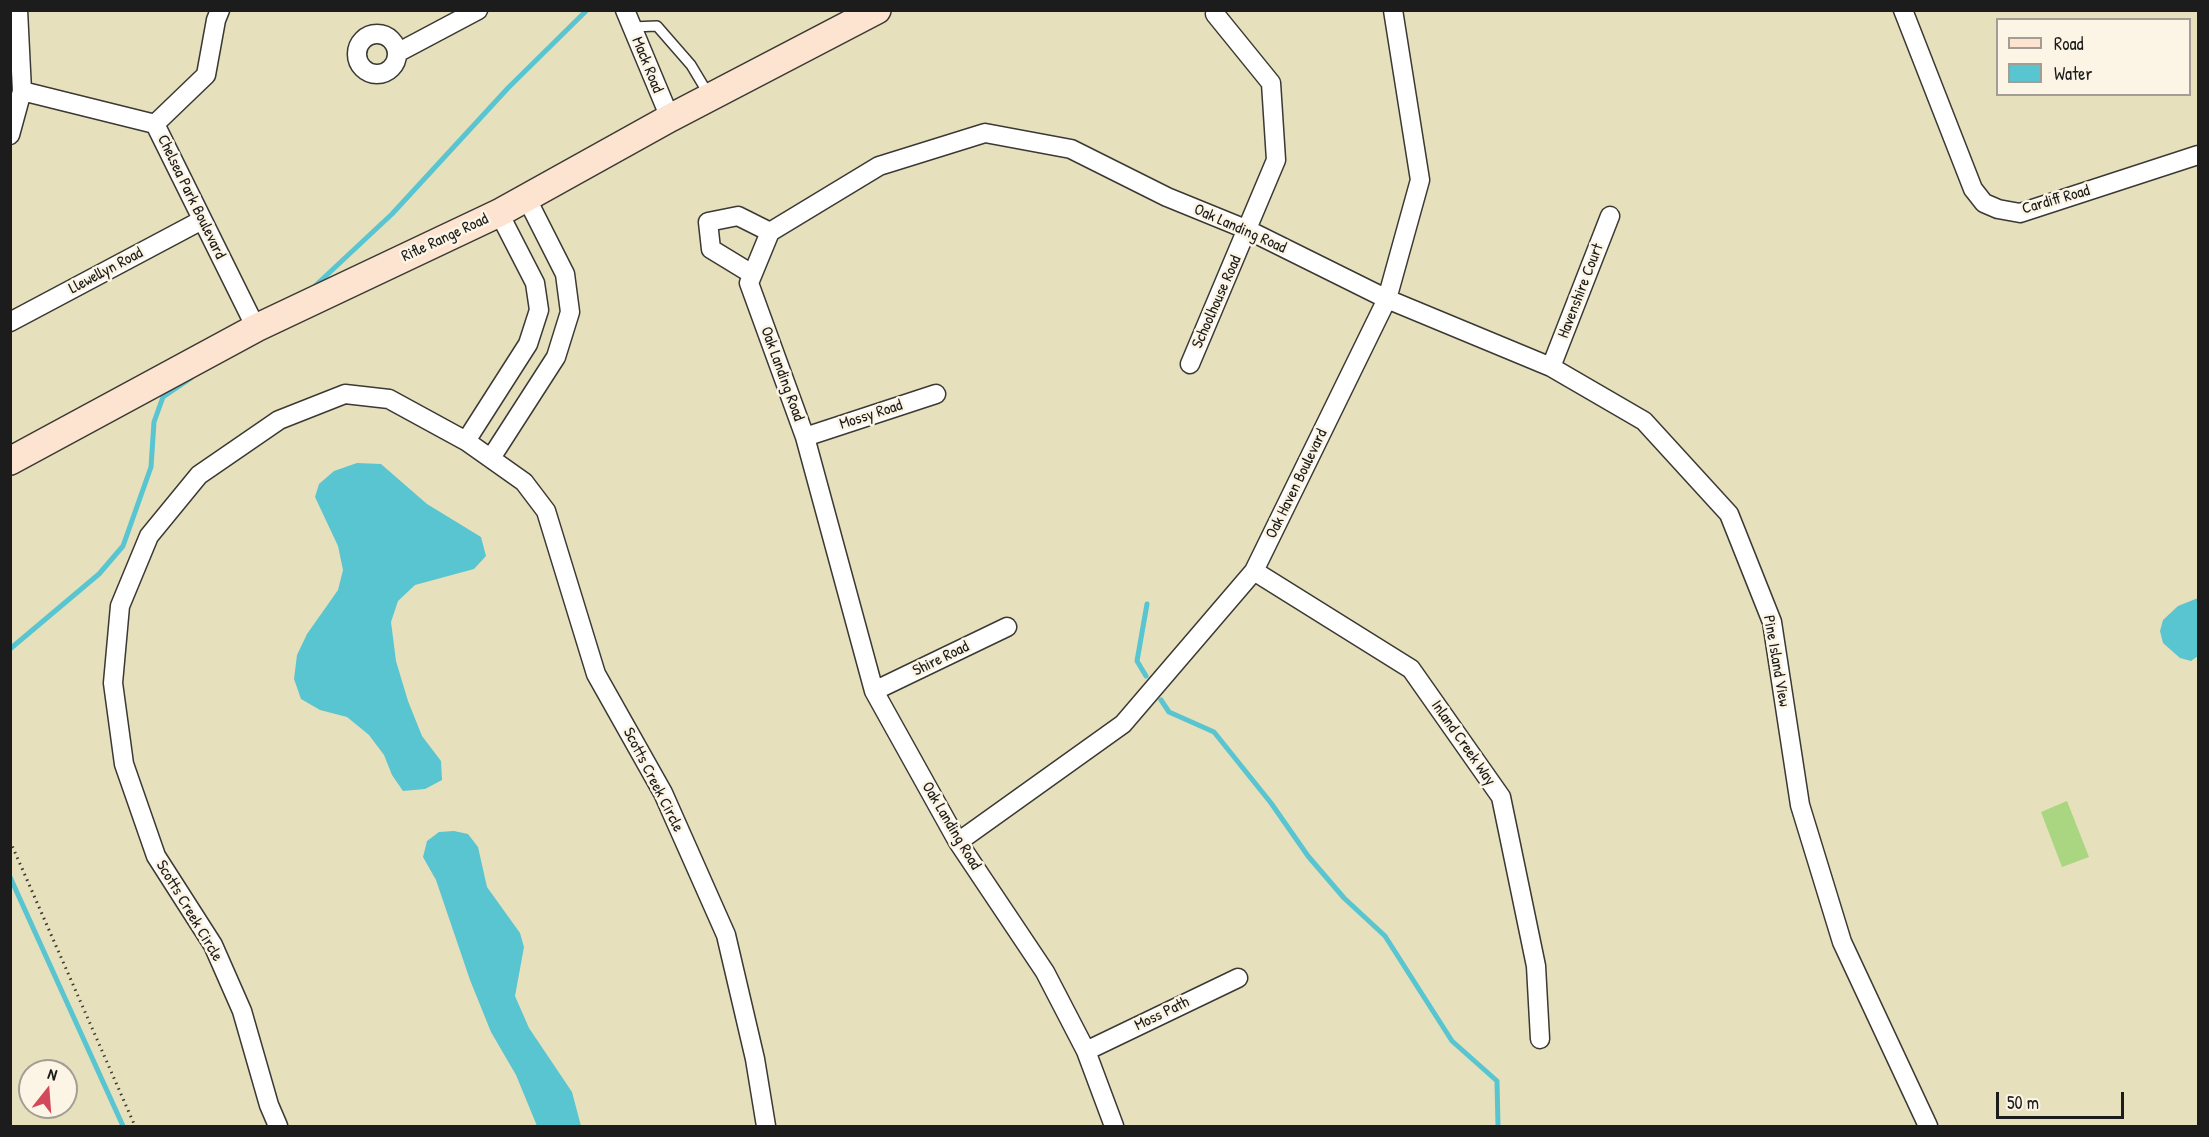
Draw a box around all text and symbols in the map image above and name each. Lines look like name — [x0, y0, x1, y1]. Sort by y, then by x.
legend — [1996, 18, 2191, 96]
text: Road — [2054, 31, 2084, 56]
street label: Mack Road — [627, 34, 667, 96]
text: Water — [2054, 61, 2092, 86]
street label: Chelsea Park Boulevard — [153, 132, 229, 262]
street label: Cardiff Road — [2020, 181, 2092, 219]
street label: Oak Landing Road — [1191, 200, 1289, 258]
street label: Rifle Range Road — [399, 210, 491, 266]
street label: Havenshire Court — [1554, 241, 1608, 341]
street label: Llewellyn Road — [66, 243, 146, 299]
street label: Schoolhouse Road — [1188, 253, 1246, 351]
street label: Oak Landing Road — [756, 324, 808, 424]
street label: Mossy Road — [837, 396, 905, 434]
street label: Oak Haven Boulevard — [1262, 426, 1332, 542]
street label: Pine Island View — [1759, 614, 1793, 708]
street label: Shire Road — [910, 637, 972, 681]
street label: Inland Creek Way — [1427, 697, 1499, 789]
street label: Scotts Creek Circle — [619, 725, 687, 835]
street label: Oak Landing Road — [917, 779, 985, 873]
street label: Scotts Creek Circle — [151, 857, 227, 965]
street label: Moss Path — [1132, 993, 1192, 1035]
north arrow — [18, 1059, 78, 1119]
text: N — [45, 1062, 60, 1085]
scale bar — [1999, 1080, 2126, 1118]
text: 50 m — [2007, 1090, 2039, 1115]

